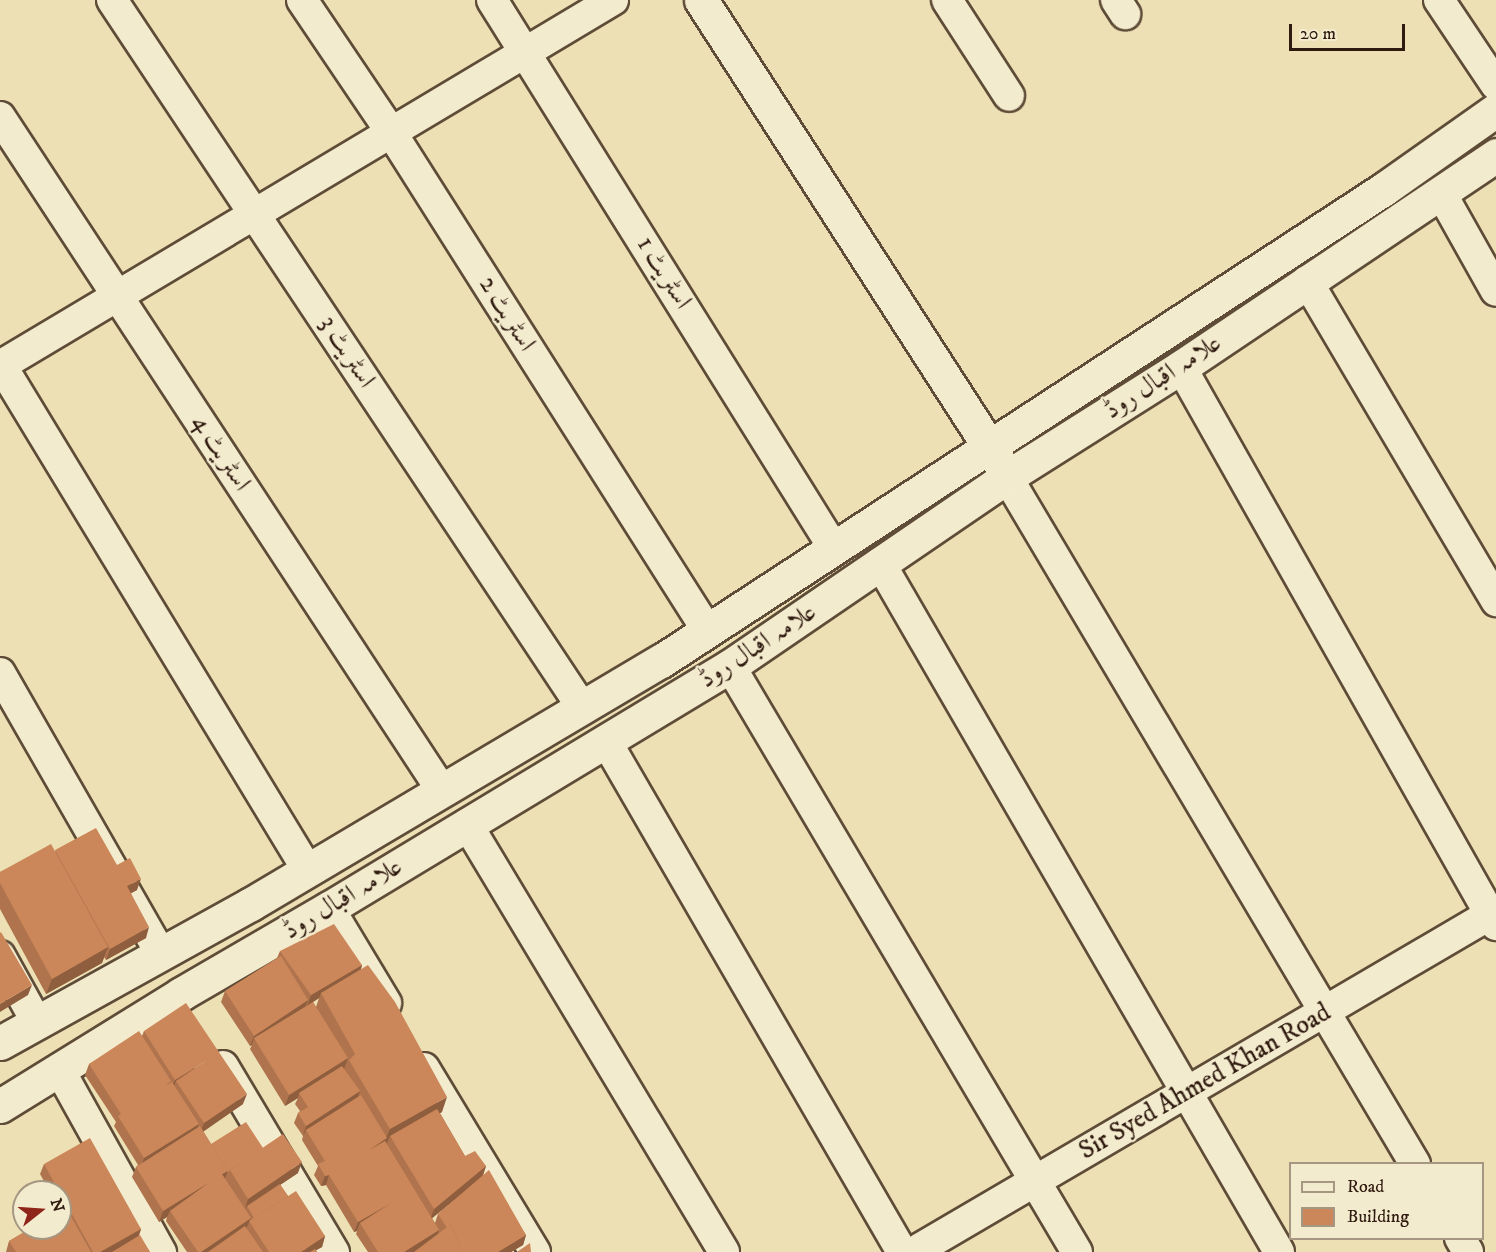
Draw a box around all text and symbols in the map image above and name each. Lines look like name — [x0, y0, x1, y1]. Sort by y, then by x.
scale bar — [1292, 12, 1408, 50]
text: 20 m — [1300, 23, 1336, 45]
street label: اسٹریٹ 1 — [630, 231, 698, 315]
street label: اسٹریٹ 2 — [472, 271, 542, 357]
street label: اسٹریٹ 3 — [312, 310, 382, 394]
street label: علامہ اقبال روڈ — [1098, 327, 1228, 427]
street label: اسٹریٹ 4 — [185, 409, 257, 497]
street label: علامہ اقبال روڈ — [693, 596, 823, 696]
street label: علامہ اقبال روڈ — [278, 851, 408, 947]
street label: Sir Syed Ahmed Khan Road — [1074, 997, 1336, 1167]
legend — [1289, 1162, 1484, 1240]
text: Road — [1347, 1176, 1384, 1198]
north arrow — [12, 1180, 72, 1240]
text: N — [46, 1196, 69, 1215]
text: Building — [1347, 1206, 1409, 1228]

